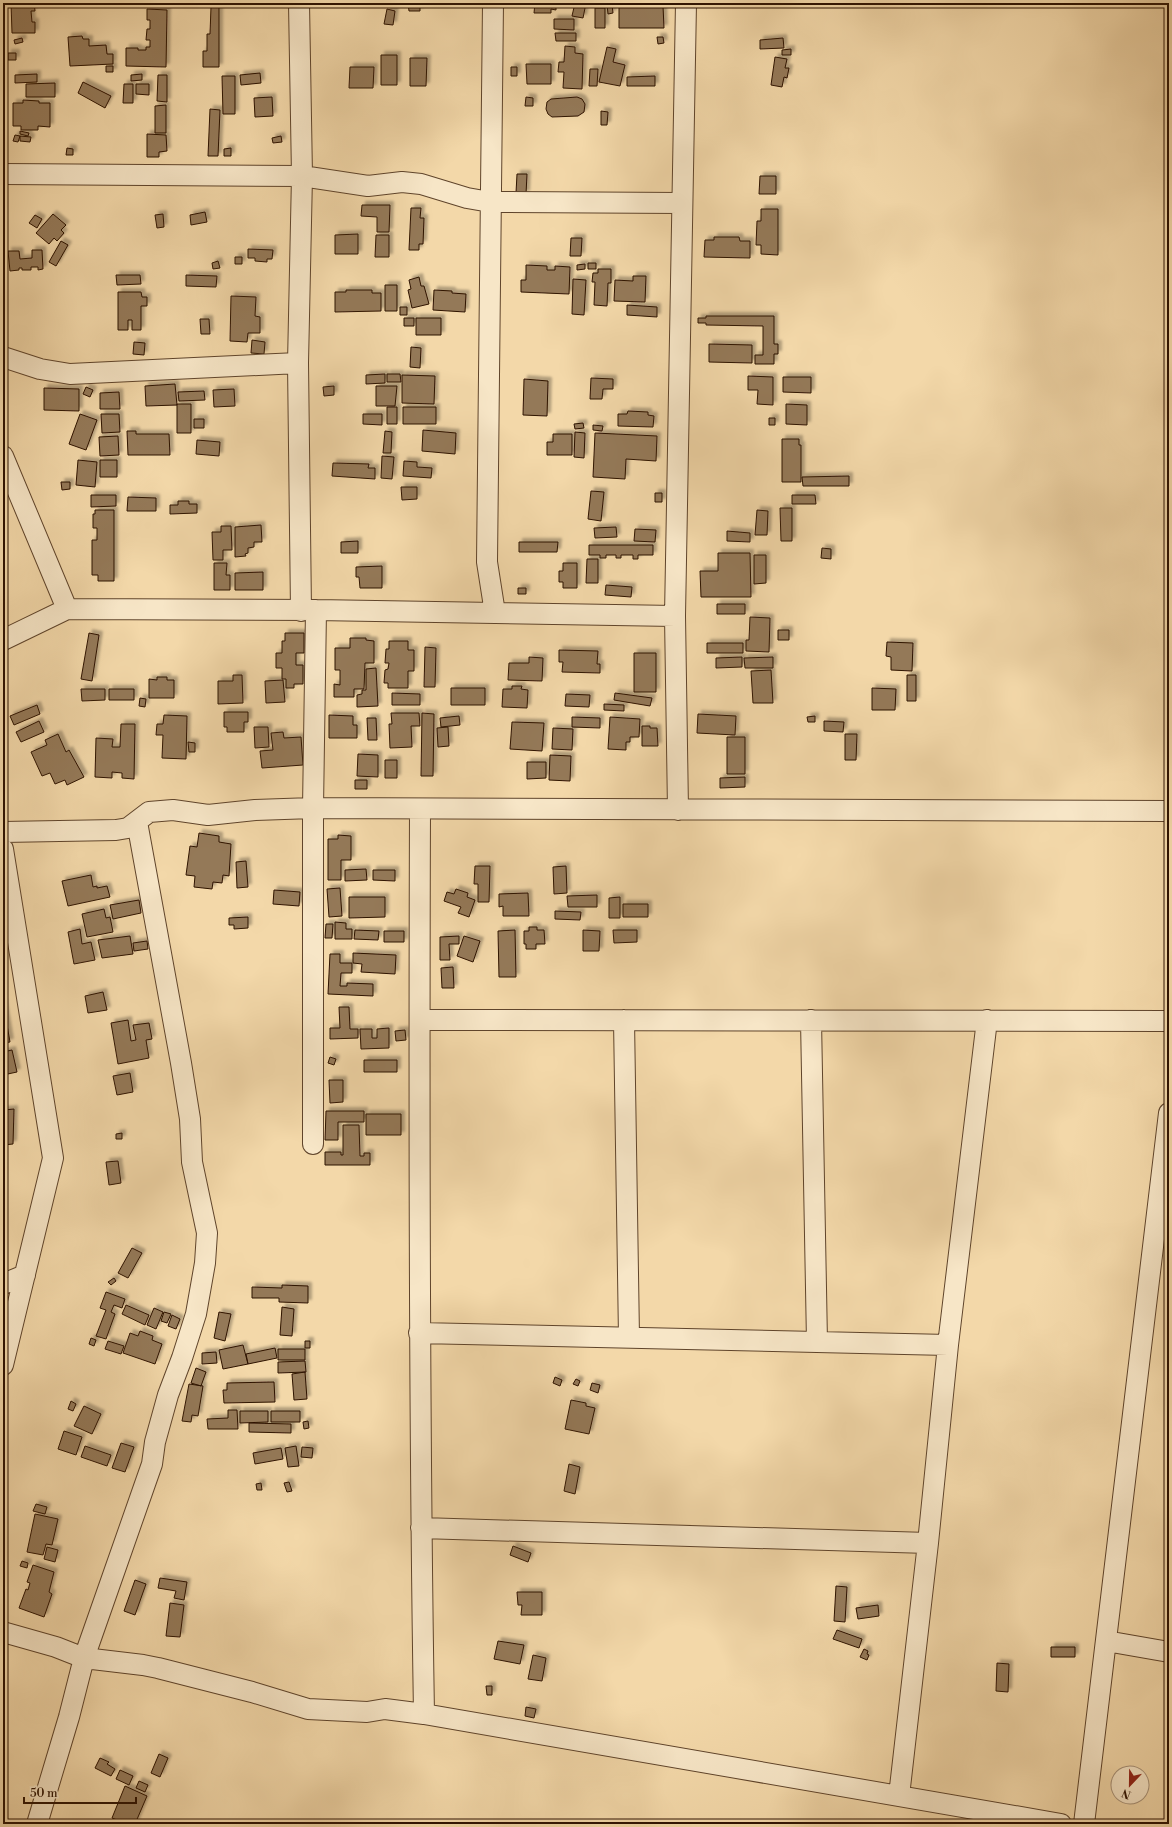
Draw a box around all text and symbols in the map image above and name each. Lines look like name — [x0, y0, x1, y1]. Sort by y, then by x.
north arrow — [1110, 1765, 1150, 1805]
scale bar — [24, 1779, 136, 1805]
text: N — [1120, 1785, 1133, 1801]
text: 50 m — [30, 1786, 58, 1801]

